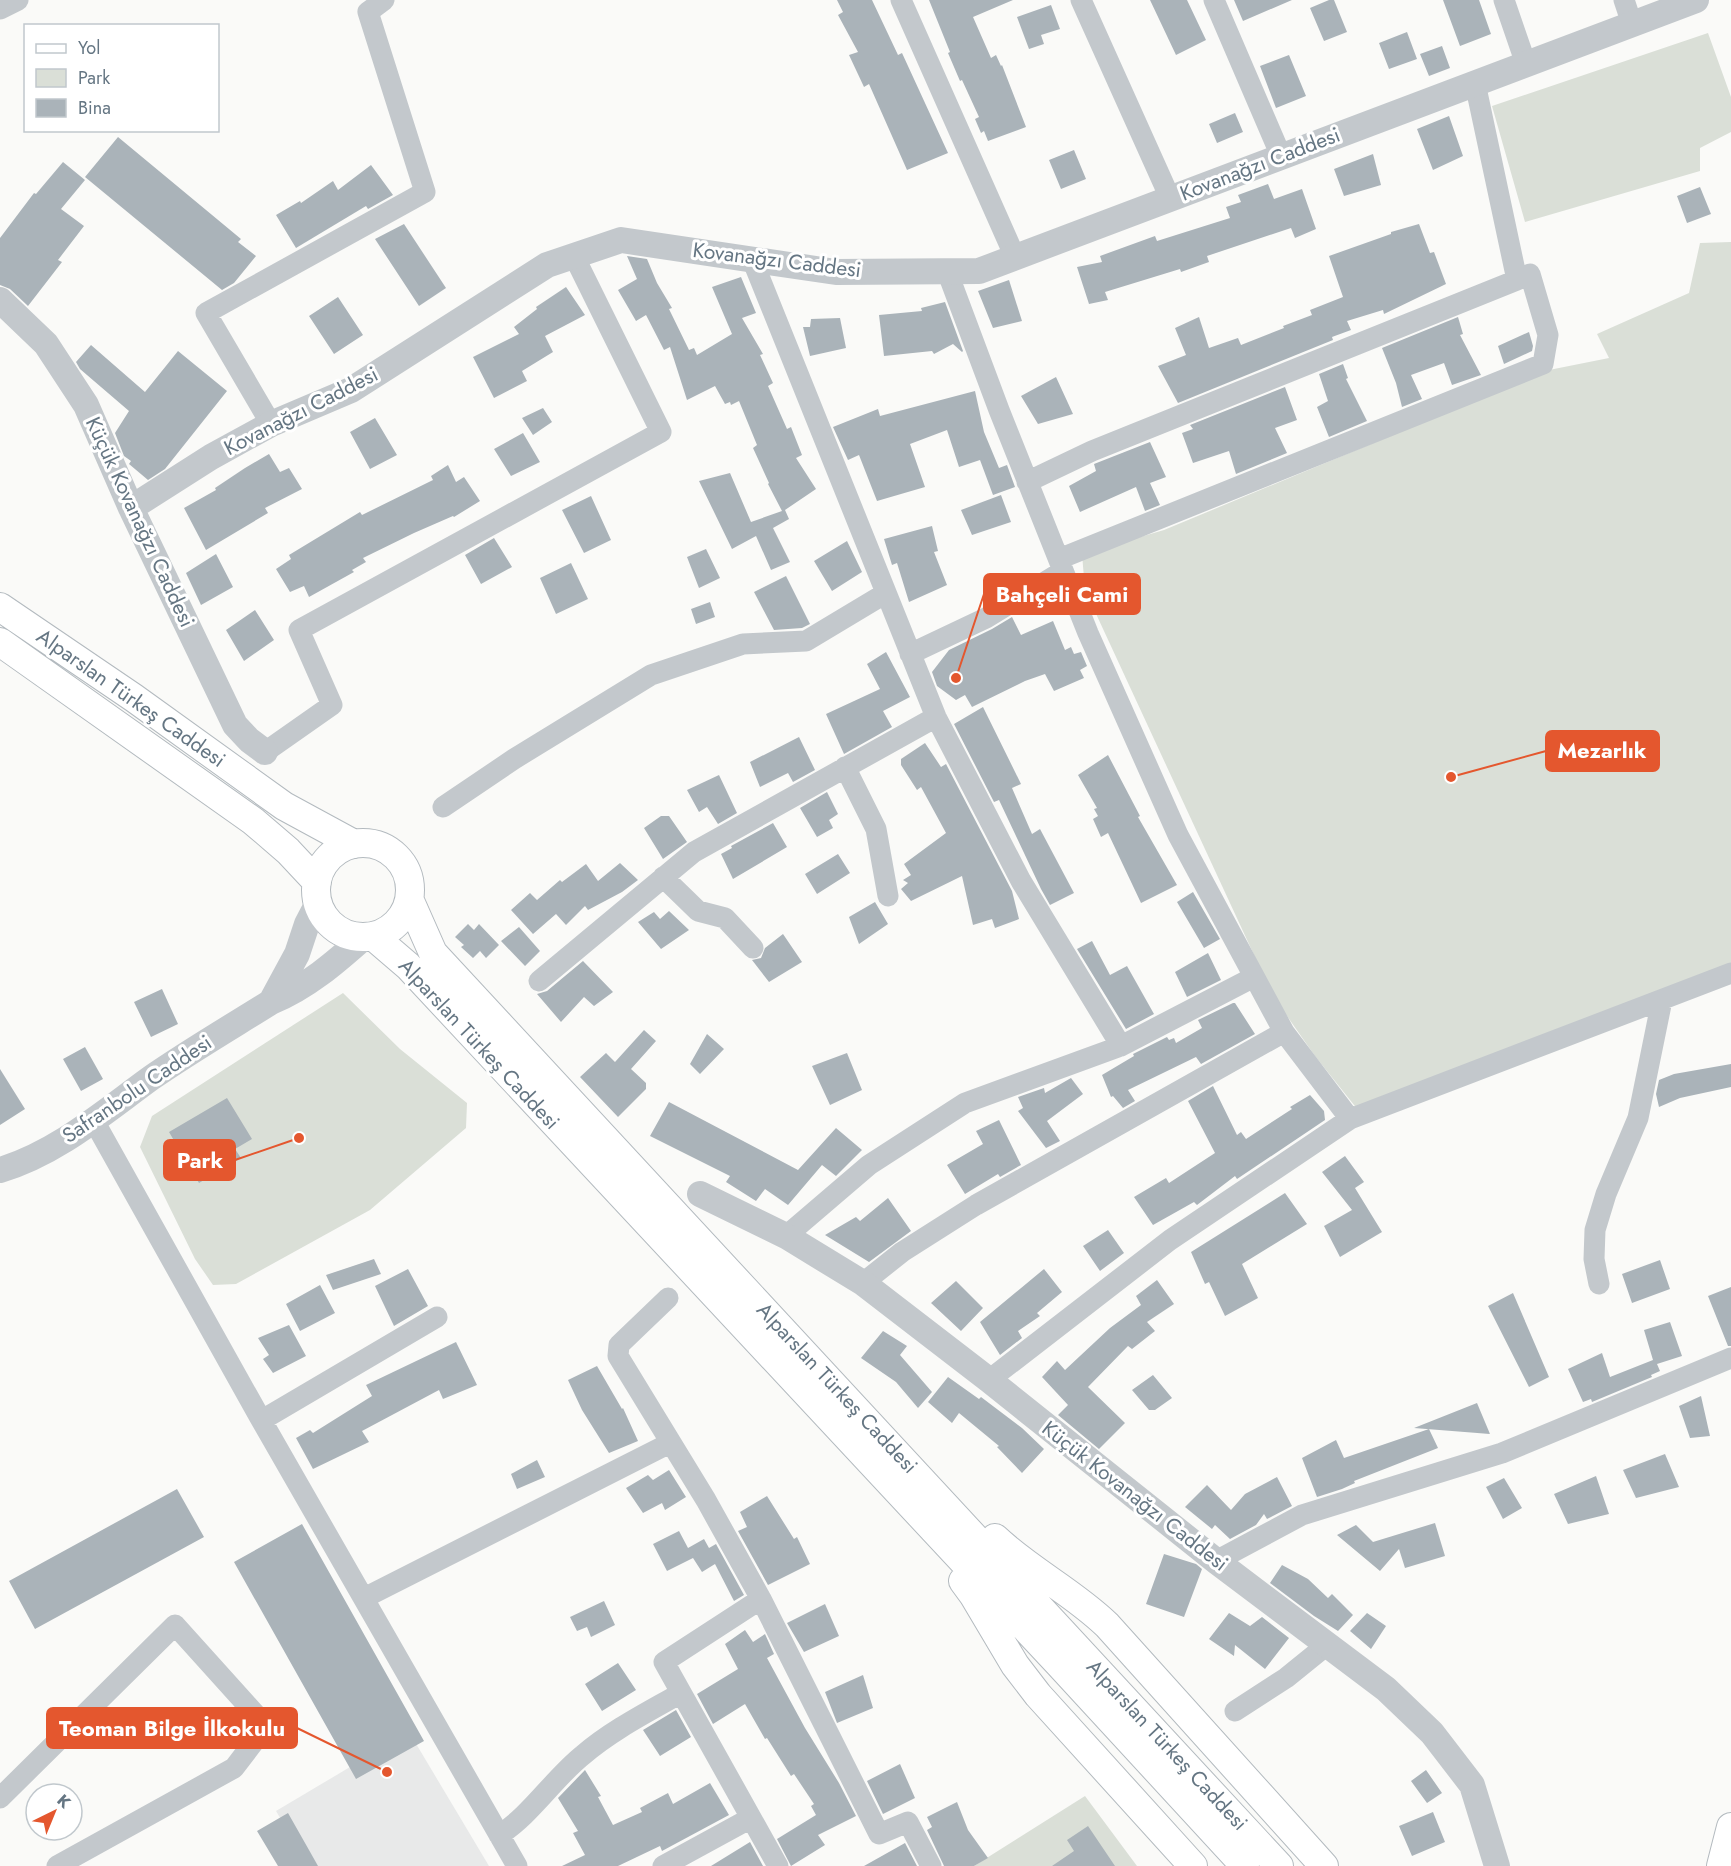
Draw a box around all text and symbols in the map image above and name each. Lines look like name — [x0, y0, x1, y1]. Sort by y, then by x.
legend — [24, 24, 219, 132]
text: Yol — [78, 35, 100, 61]
text: Park — [78, 65, 110, 91]
text: Bina — [78, 95, 111, 121]
street label: Kovanağzı Caddesi — [1176, 120, 1344, 208]
street label: Kovanağzı Caddesi — [691, 235, 863, 285]
street label: Kovanağzı Caddesi — [219, 359, 383, 463]
street label: Küçük Kovanağzı Caddesi — [78, 412, 202, 632]
callout: Bahçeli Cami — [984, 574, 1140, 614]
text: Bahçeli Cami — [996, 578, 1128, 610]
street label: Alparslan Türkeş Caddesi — [31, 621, 231, 775]
callout: Mezarlık — [1546, 731, 1659, 771]
text: Mezarlık — [1558, 734, 1647, 766]
street label: Alparslan Türkeş Caddesi — [392, 952, 566, 1136]
street label: Safranbolu Caddesi — [56, 1028, 218, 1150]
callout: Park — [164, 1140, 235, 1180]
text: Park — [177, 1144, 224, 1176]
street label: Alparslan Türkeş Caddesi — [750, 1296, 924, 1480]
street label: Küçük Kovanağzı Caddesi — [1036, 1414, 1234, 1578]
street label: Alparslan Türkeş Caddesi — [1080, 1653, 1254, 1837]
callout: Teoman Bilge İlkokulu — [47, 1708, 297, 1748]
text: Teoman Bilge İlkokulu — [59, 1712, 285, 1744]
north arrow — [24, 1782, 84, 1842]
text: K — [52, 1789, 76, 1814]

